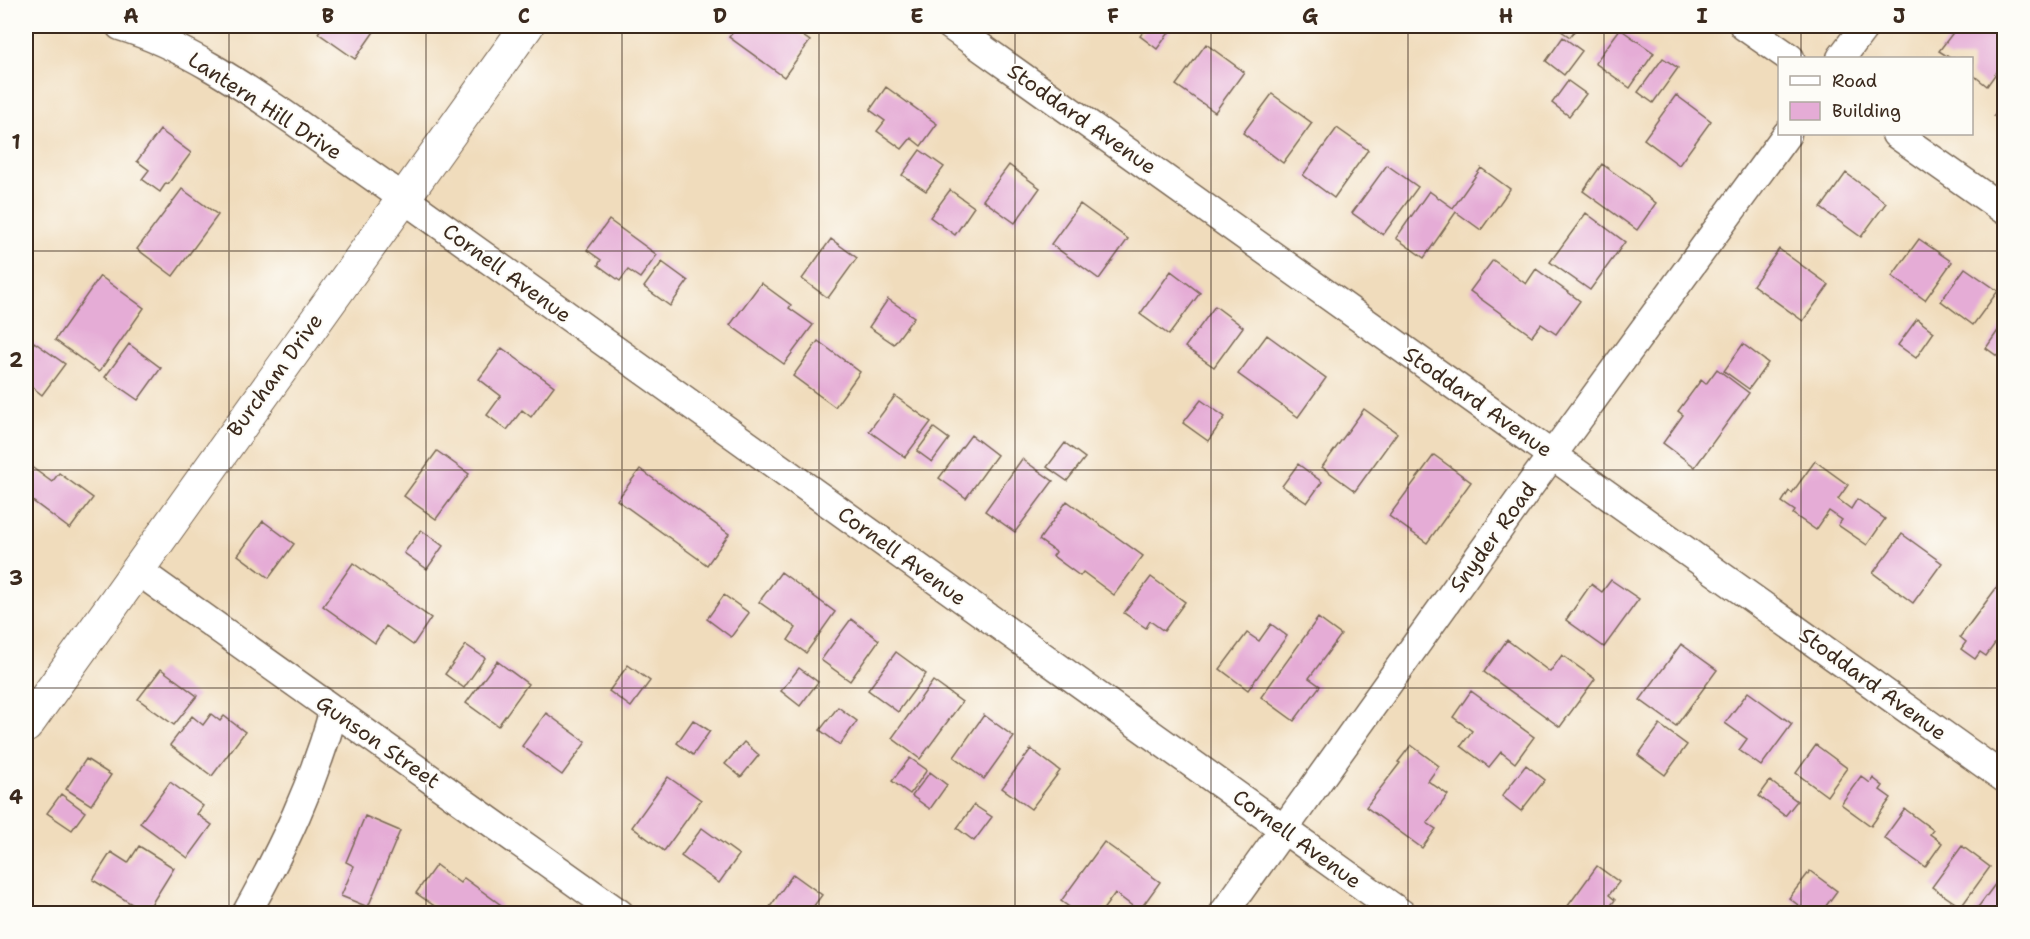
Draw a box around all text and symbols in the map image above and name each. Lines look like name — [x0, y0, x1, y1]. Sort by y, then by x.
text: A — [123, 3, 139, 29]
text: B — [322, 3, 334, 29]
text: C — [518, 3, 530, 29]
text: D — [713, 3, 727, 29]
text: E — [910, 3, 924, 29]
text: F — [1107, 3, 1119, 29]
text: G — [1302, 3, 1318, 29]
text: H — [1499, 3, 1513, 29]
text: I — [1696, 3, 1708, 29]
text: J — [1893, 3, 1906, 29]
street label: Lantern Hill Drive — [183, 46, 347, 166]
street label: Stoddard Avenue — [1002, 57, 1162, 181]
legend — [1778, 57, 1973, 135]
text: Road — [1832, 69, 1877, 93]
text: Building — [1832, 99, 1901, 123]
text: 1 — [11, 129, 21, 155]
street label: Cornell Avenue — [437, 217, 577, 329]
street label: Burcham Drive — [221, 308, 329, 442]
street label: Stoddard Avenue — [1398, 340, 1558, 464]
text: 2 — [9, 347, 23, 373]
street label: Snyder Road — [1443, 476, 1543, 598]
street label: Cornell Avenue — [832, 500, 972, 612]
text: 3 — [9, 565, 23, 591]
street label: Stoddard Avenue — [1794, 621, 1952, 747]
street label: Gunson Street — [311, 689, 445, 795]
street label: Cornell Avenue — [1227, 783, 1367, 895]
text: 4 — [9, 784, 23, 810]

